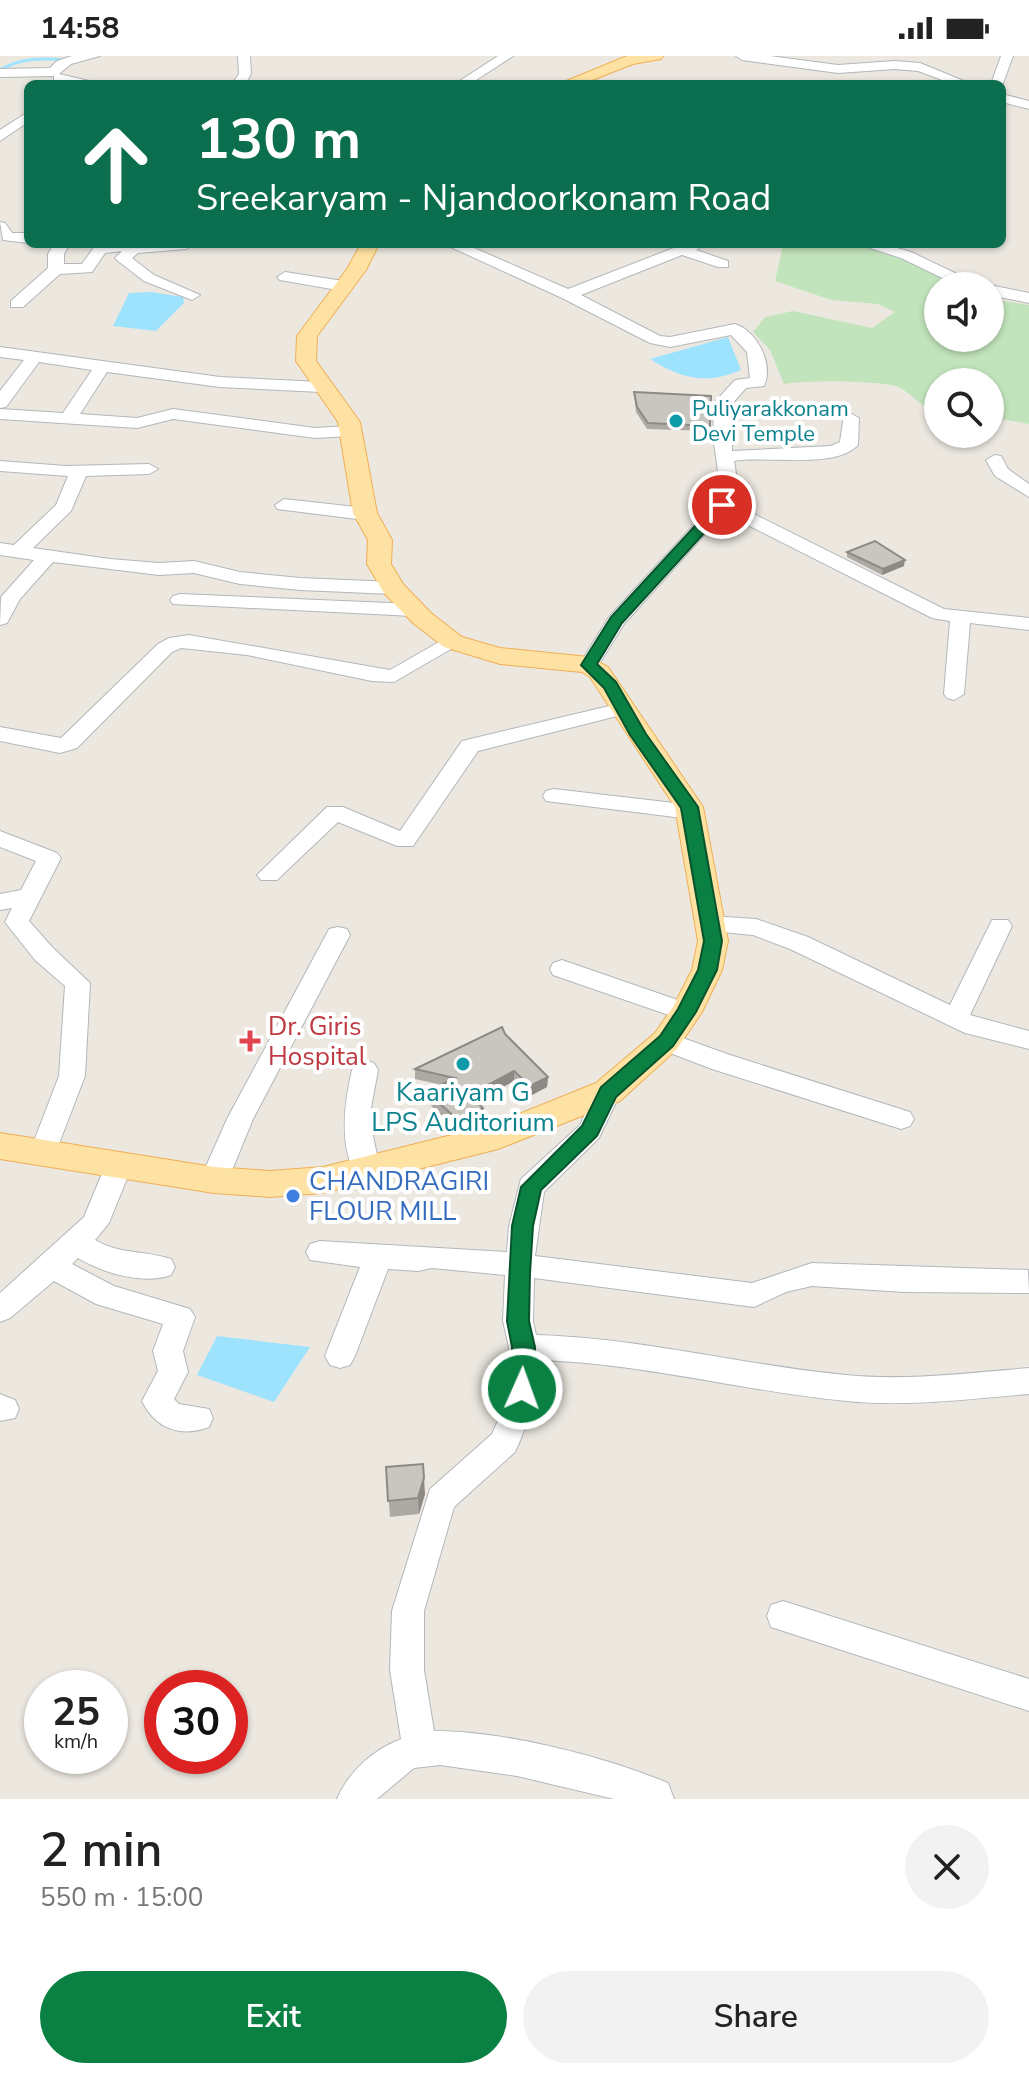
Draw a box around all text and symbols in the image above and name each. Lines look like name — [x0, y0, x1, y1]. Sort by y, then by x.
text: 14:58 — [40, 8, 119, 49]
text: 130 m — [196, 101, 361, 178]
icon: ahead — [64, 112, 168, 216]
text: Sreekaryam - Njandoorkonam Road — [196, 174, 771, 223]
map controls — [924, 272, 1004, 448]
button: sound — [924, 272, 1004, 352]
button: search — [924, 368, 1004, 448]
place label: Puliyarakkonam Devi Temple — [692, 394, 849, 449]
marker: Puliyarakkonam Devi Temple — [667, 412, 685, 430]
pin — [688, 471, 756, 539]
icon: arrive — [700, 483, 744, 527]
place label: Dr. Giris Hospital — [268, 1009, 367, 1074]
marker: Dr. Giris Hospital — [239, 1030, 261, 1052]
marker: Kaariyam G LPS Auditorium — [454, 1055, 472, 1073]
place label: Kaariyam G LPS Auditorium — [371, 1075, 555, 1140]
place label: CHANDRAGIRI FLOUR MILL — [309, 1164, 489, 1229]
marker: CHANDRAGIRI FLOUR MILL — [284, 1187, 302, 1205]
position arrow — [480, 1347, 564, 1431]
speed limit sign: 30 — [144, 1670, 248, 1774]
text: 25 — [52, 1685, 100, 1739]
text: km/h — [54, 1728, 98, 1755]
text: 2 min — [40, 1817, 162, 1883]
button: close — [905, 1825, 989, 1909]
text: 550 m · 15:00 — [40, 1880, 203, 1915]
button: Exit — [40, 1971, 507, 2063]
button: Share — [523, 1971, 989, 2063]

